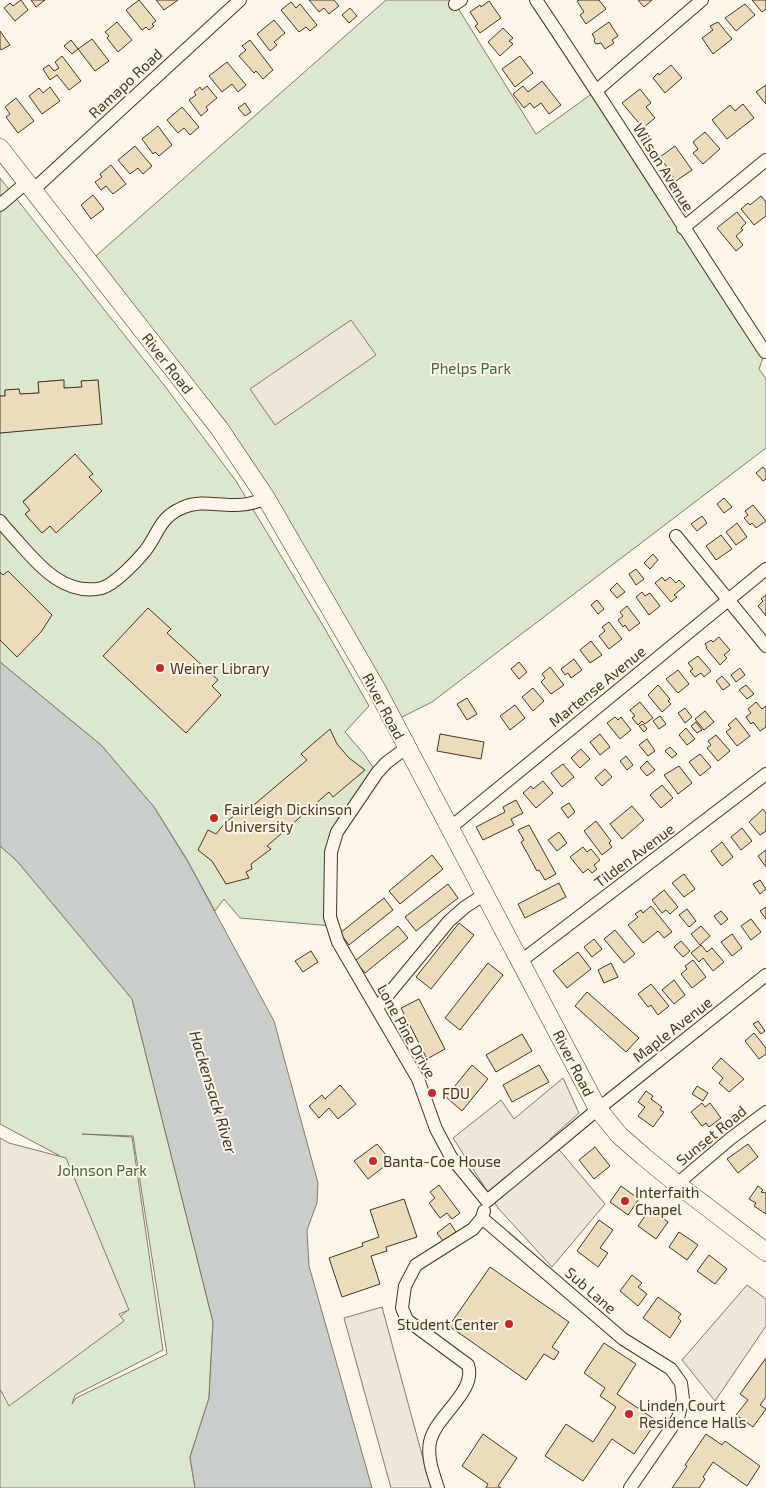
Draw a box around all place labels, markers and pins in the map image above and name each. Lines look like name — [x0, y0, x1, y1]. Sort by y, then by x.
place label: Weiner Library — [170, 659, 270, 677]
marker: Weiner Library — [154, 662, 166, 674]
place label: Fairleigh Dickinson University — [224, 800, 352, 835]
marker: Fairleigh Dickinson University — [208, 812, 220, 824]
place label: FDU — [442, 1084, 470, 1102]
marker: FDU — [426, 1087, 438, 1099]
place label: Banta-Coe House — [383, 1152, 501, 1170]
marker: Banta-Coe House — [367, 1155, 379, 1167]
place label: Interfaith Chapel — [635, 1183, 700, 1218]
marker: Interfaith Chapel — [619, 1195, 631, 1207]
place label: Student Center — [397, 1315, 499, 1333]
marker: Student Center — [503, 1318, 515, 1330]
place label: Linden Court Residence Halls — [639, 1396, 746, 1431]
marker: Linden Court Residence Halls — [623, 1408, 635, 1420]

